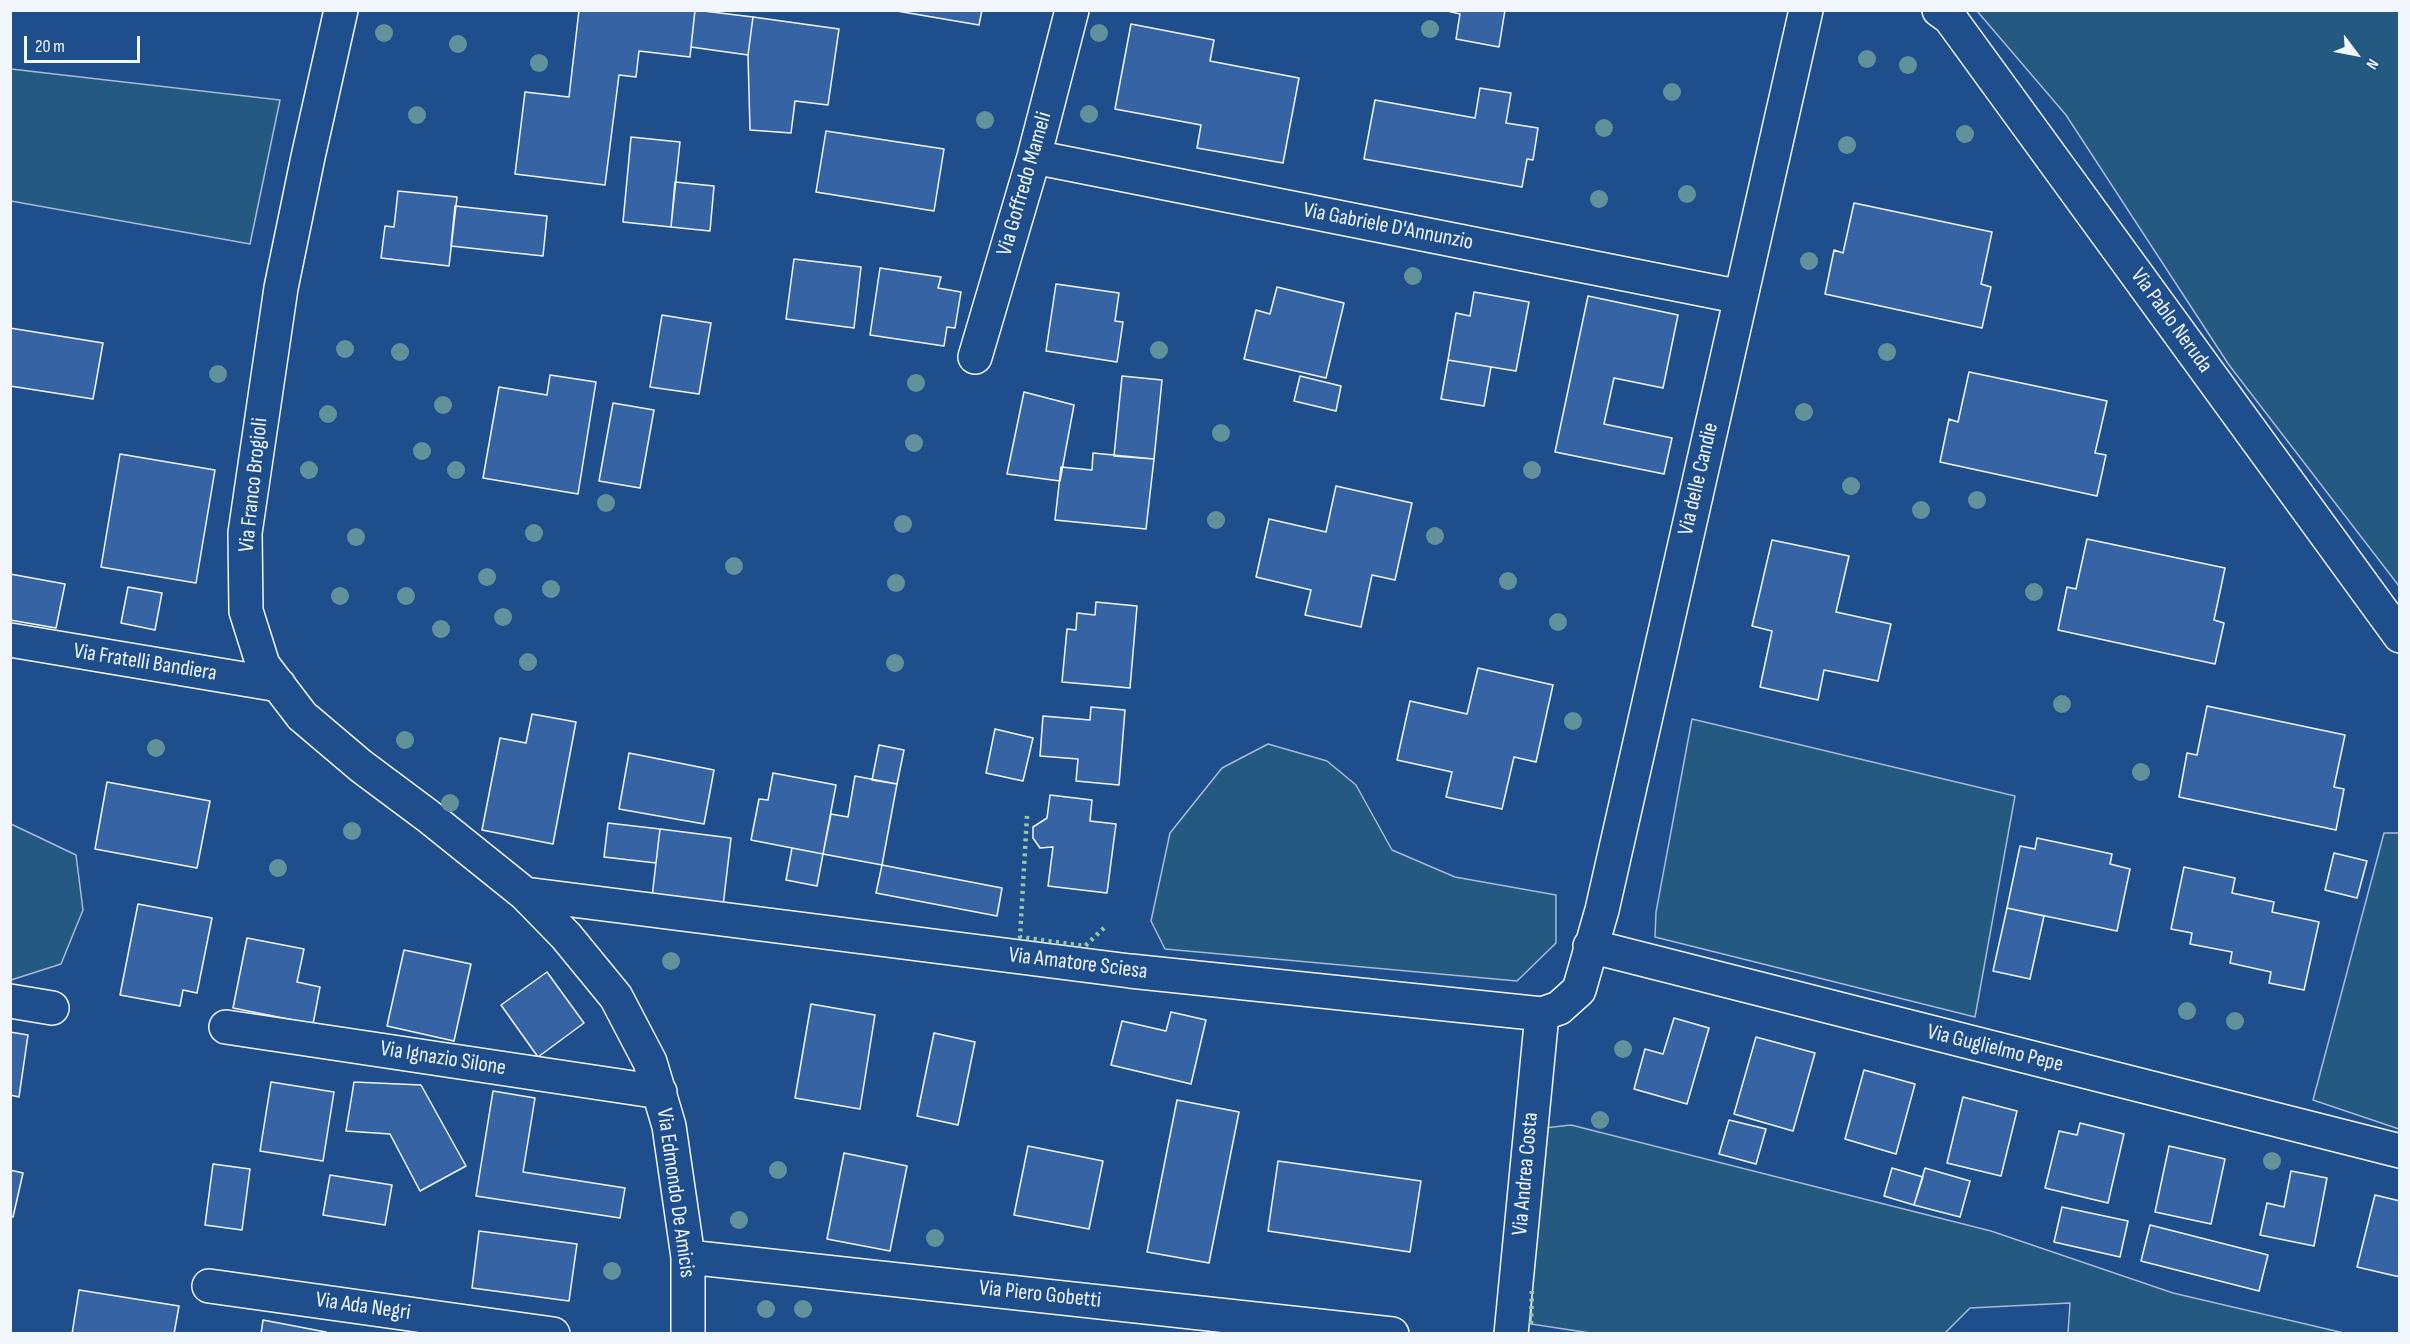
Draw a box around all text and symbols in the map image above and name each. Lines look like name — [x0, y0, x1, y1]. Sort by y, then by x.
scale bar — [27, 24, 142, 62]
north arrow — [2326, 24, 2386, 84]
text: 20 m — [35, 36, 65, 57]
text: N — [2361, 55, 2382, 72]
street label: Via Goffredo Mameli — [992, 109, 1058, 259]
street label: Via Gabriele D'Annunzio — [1301, 198, 1475, 256]
street label: Via Pablo Neruda — [2124, 264, 2218, 378]
street label: Via Franco Brogioli — [234, 417, 274, 553]
street label: Via delle Candie — [1673, 420, 1725, 538]
street label: Via Fratelli Bandiera — [72, 639, 218, 687]
street label: Via Amatore Sciesa — [1007, 942, 1149, 986]
street label: Via Guglielmo Pepe — [1924, 1019, 2066, 1079]
street label: Via Ignazio Silone — [378, 1036, 508, 1082]
street label: Via Edmondo De Amicis — [650, 1107, 700, 1279]
street label: Via Andrea Costa — [1507, 1111, 1545, 1237]
street label: Via Piero Gobetti — [978, 1275, 1102, 1315]
street label: Via Ada Negri — [314, 1287, 412, 1327]

